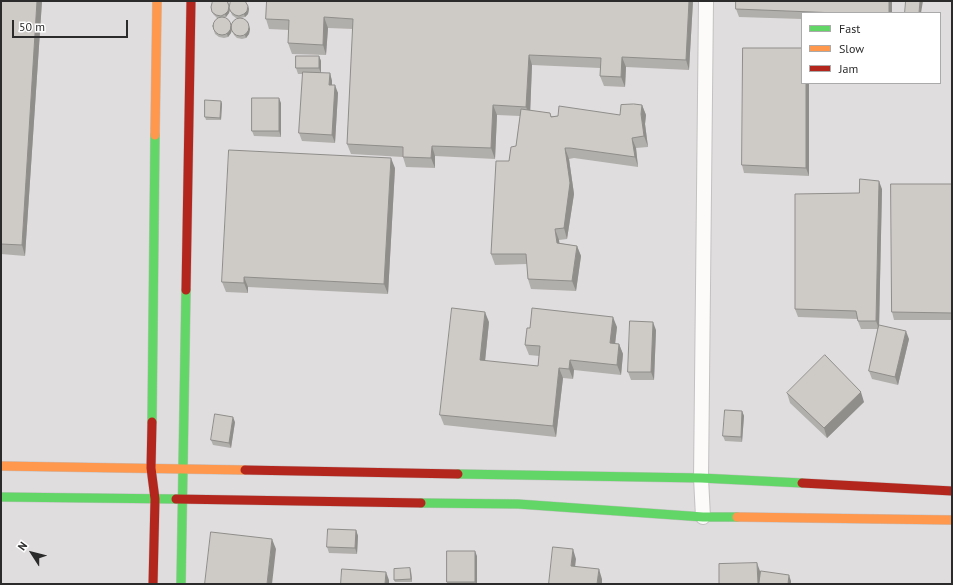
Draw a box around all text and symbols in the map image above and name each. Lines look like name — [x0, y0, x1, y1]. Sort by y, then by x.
scale bar — [14, 12, 130, 38]
legend — [801, 12, 941, 84]
text: 50 m — [19, 19, 45, 34]
text: Fast — [839, 21, 860, 36]
text: Slow — [839, 41, 864, 56]
text: Jam — [839, 61, 858, 76]
north arrow — [12, 533, 52, 573]
text: N — [14, 539, 30, 553]

